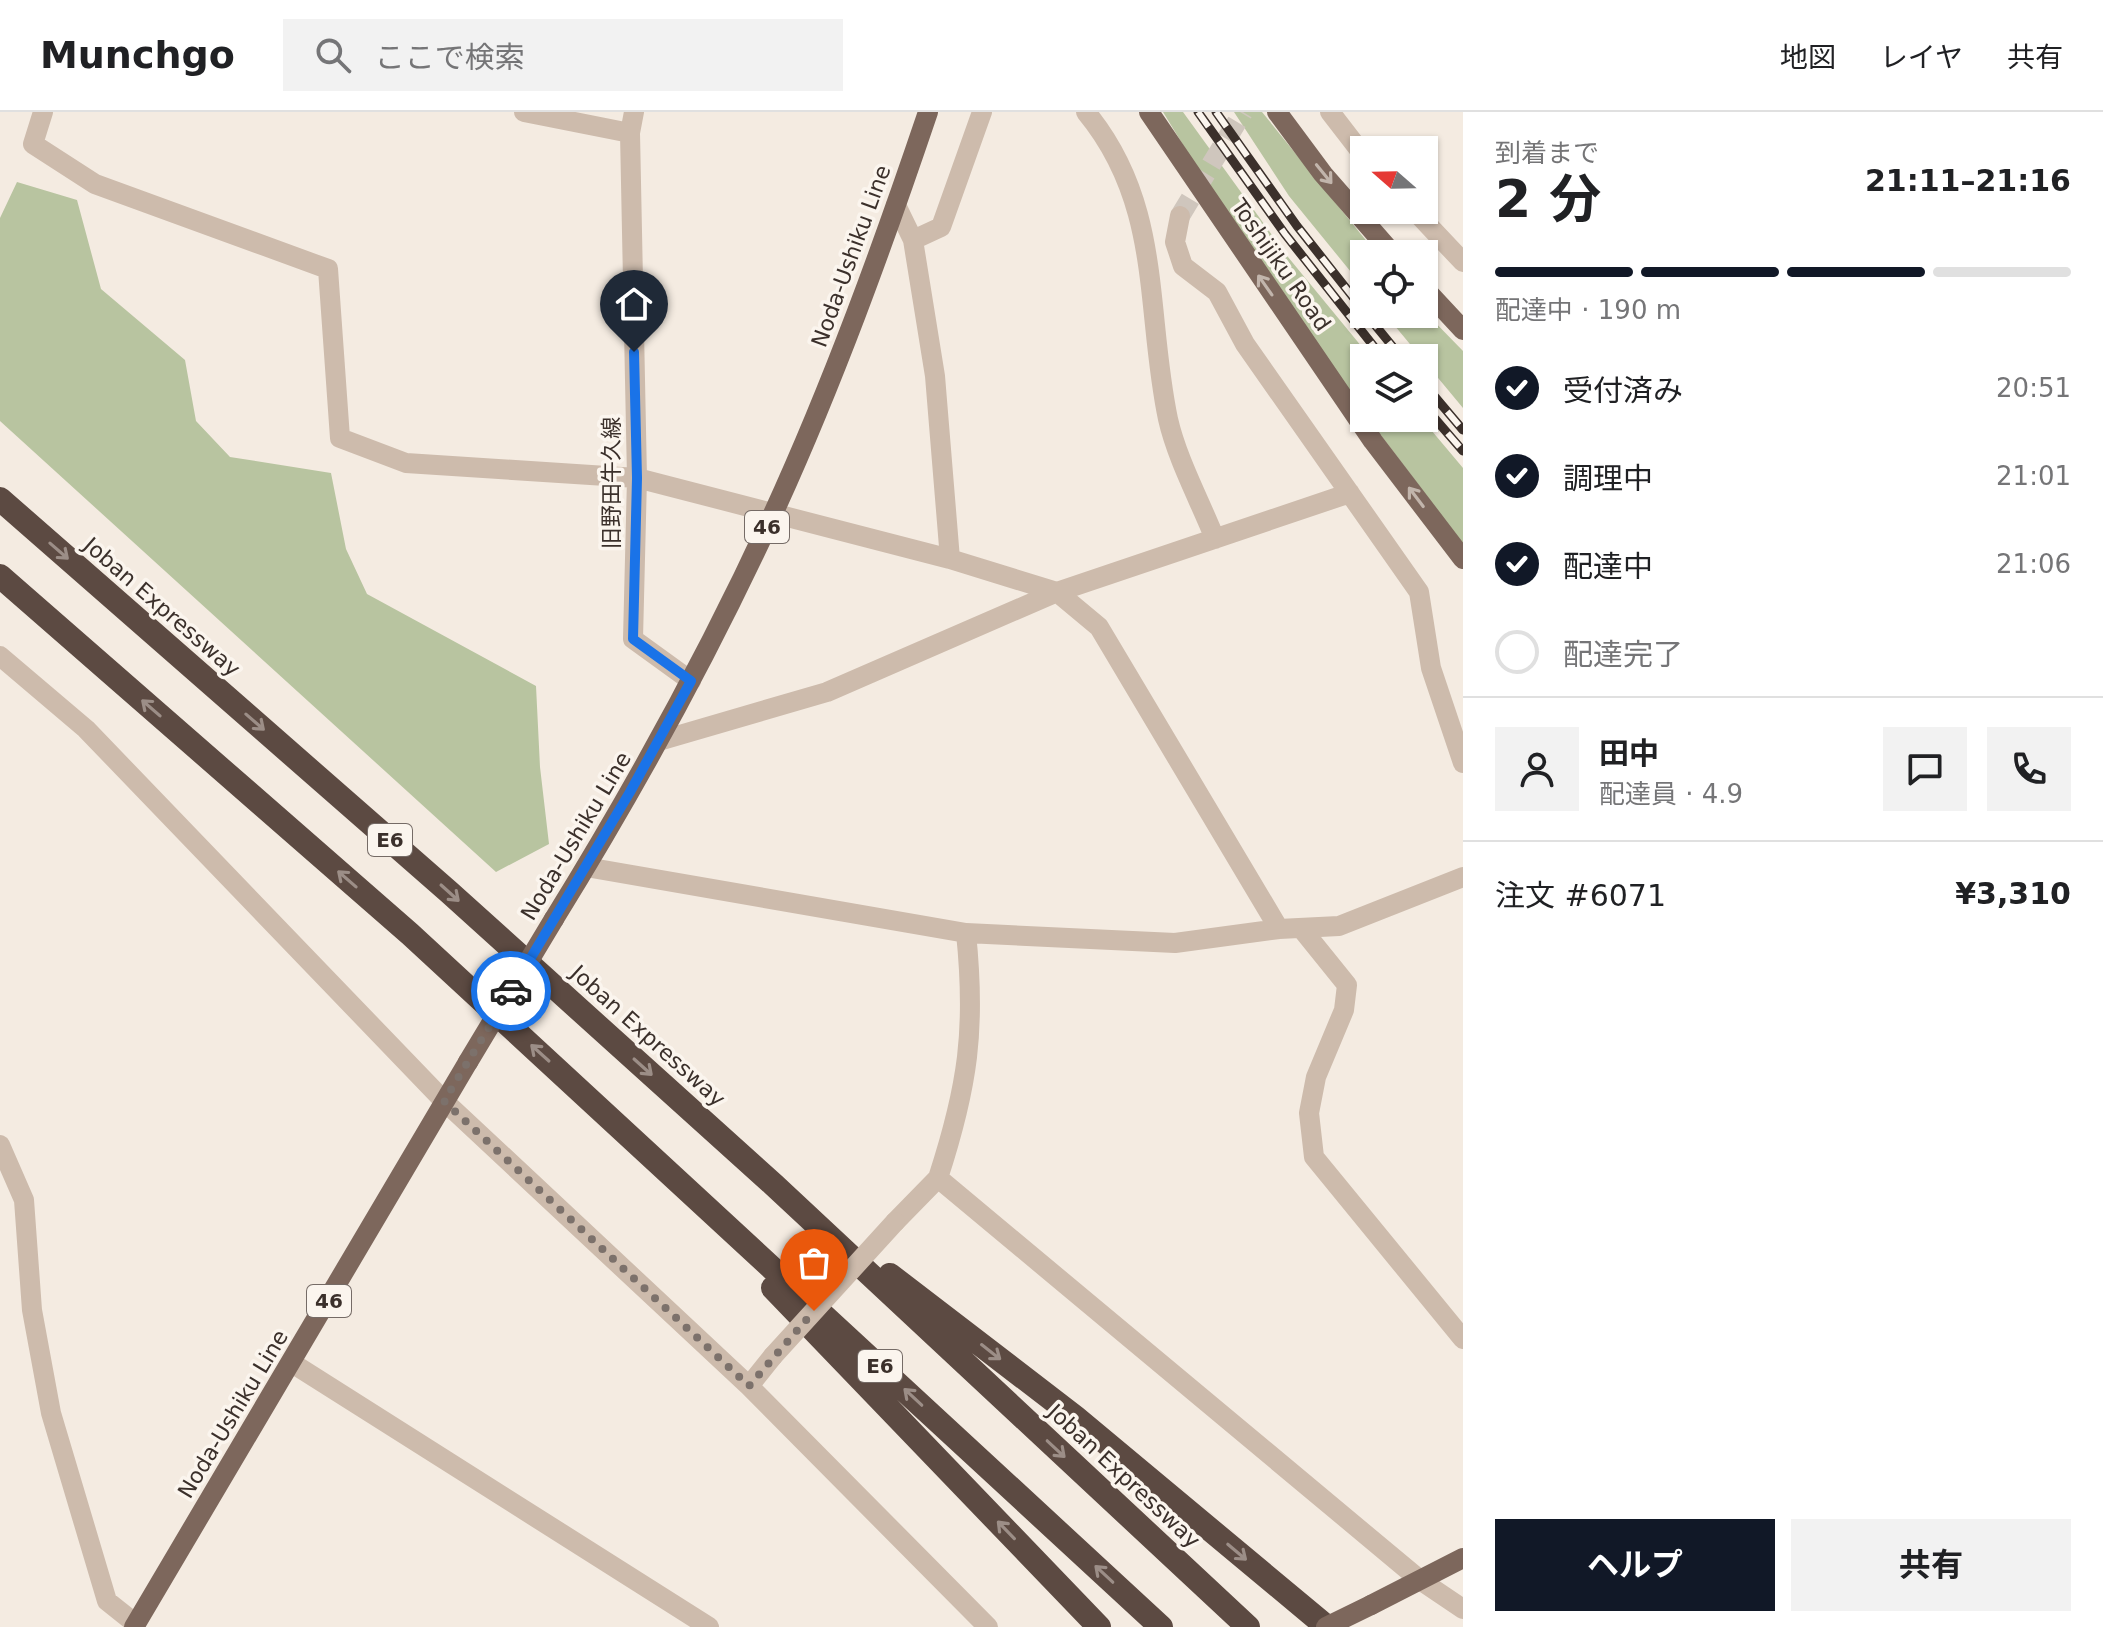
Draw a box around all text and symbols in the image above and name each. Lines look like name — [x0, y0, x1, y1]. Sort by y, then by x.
search box — [283, 19, 843, 91]
text: Munchgo — [40, 33, 235, 77]
icon: search — [311, 33, 355, 77]
text: ここで検索 — [375, 40, 525, 75]
text: 地図 — [1780, 41, 1836, 74]
text: レイヤ — [1880, 41, 1963, 74]
text: 共有 — [2007, 41, 2063, 74]
north arrow — [1350, 136, 1438, 224]
map controls — [1350, 136, 1438, 432]
text: 到着まで — [1495, 138, 1599, 168]
street label: Noda-Ushiku Line — [806, 162, 896, 350]
one-way arrow — [1315, 163, 1332, 184]
text: 21:11–21:16 — [1865, 163, 2071, 198]
text: 2 分 — [1495, 169, 1601, 229]
street label: Toshijiku Road — [1226, 193, 1336, 336]
button: locate — [1350, 240, 1438, 328]
pin — [600, 270, 668, 352]
one-way arrow — [1257, 275, 1273, 297]
icon: home — [612, 282, 656, 326]
text: 配達中 · 190 m — [1495, 295, 1681, 325]
button: layers — [1350, 344, 1438, 432]
icon: check — [1495, 366, 1539, 410]
text: 受付済み — [1563, 373, 1683, 408]
text: 20:51 — [1996, 373, 2071, 403]
street label: 旧野田牛久線 — [599, 417, 624, 549]
icon: check — [1495, 454, 1539, 498]
text: 調理中 — [1563, 461, 1653, 496]
text: 21:01 — [1996, 461, 2071, 491]
one-way arrow — [1407, 487, 1424, 508]
road number: 46 — [745, 511, 789, 543]
street label: Joban Expressway — [77, 531, 245, 682]
one-way arrow — [48, 541, 68, 559]
icon: check — [1495, 542, 1539, 586]
text: 配達中 — [1563, 549, 1653, 584]
text: 21:06 — [1996, 549, 2071, 579]
text: 配達完了 — [1563, 637, 1683, 672]
one-way arrow — [142, 699, 162, 717]
one-way arrow — [244, 713, 264, 731]
button: person — [1495, 727, 1579, 811]
button: chat — [1883, 727, 1967, 811]
button: phone — [1987, 727, 2071, 811]
text: 田中 — [1599, 736, 1659, 771]
street label: Noda-Ushiku Line — [516, 747, 636, 925]
text: 配達員 · 4.9 — [1599, 779, 1743, 809]
road number: E6 — [368, 824, 412, 856]
one-way arrow — [338, 870, 358, 888]
text: ¥3,310 — [1955, 876, 2071, 911]
text: 注文 #6071 — [1495, 878, 1666, 913]
one-way arrow — [440, 884, 460, 902]
courier — [471, 951, 551, 1031]
street label: Joban Expressway — [564, 959, 730, 1112]
icon: car — [489, 969, 533, 1013]
one-way arrow — [531, 1045, 551, 1063]
one-way arrow — [633, 1058, 653, 1076]
pin — [780, 1229, 848, 1311]
icon: bag — [792, 1241, 836, 1285]
road number: 46 — [307, 1285, 351, 1317]
street label: Noda-Ushiku Line — [173, 1325, 293, 1503]
one-way arrow — [980, 1344, 1001, 1361]
road number: E6 — [858, 1350, 902, 1382]
one-way arrow — [903, 1388, 923, 1407]
street label: Joban Expressway — [1041, 1398, 1205, 1553]
one-way arrow — [1046, 1439, 1066, 1457]
button: ヘルプ — [1495, 1519, 1775, 1611]
button: 共有 — [1791, 1519, 2071, 1611]
one-way arrow — [997, 1521, 1016, 1540]
one-way arrow — [1226, 1543, 1246, 1561]
one-way arrow — [1094, 1565, 1114, 1584]

